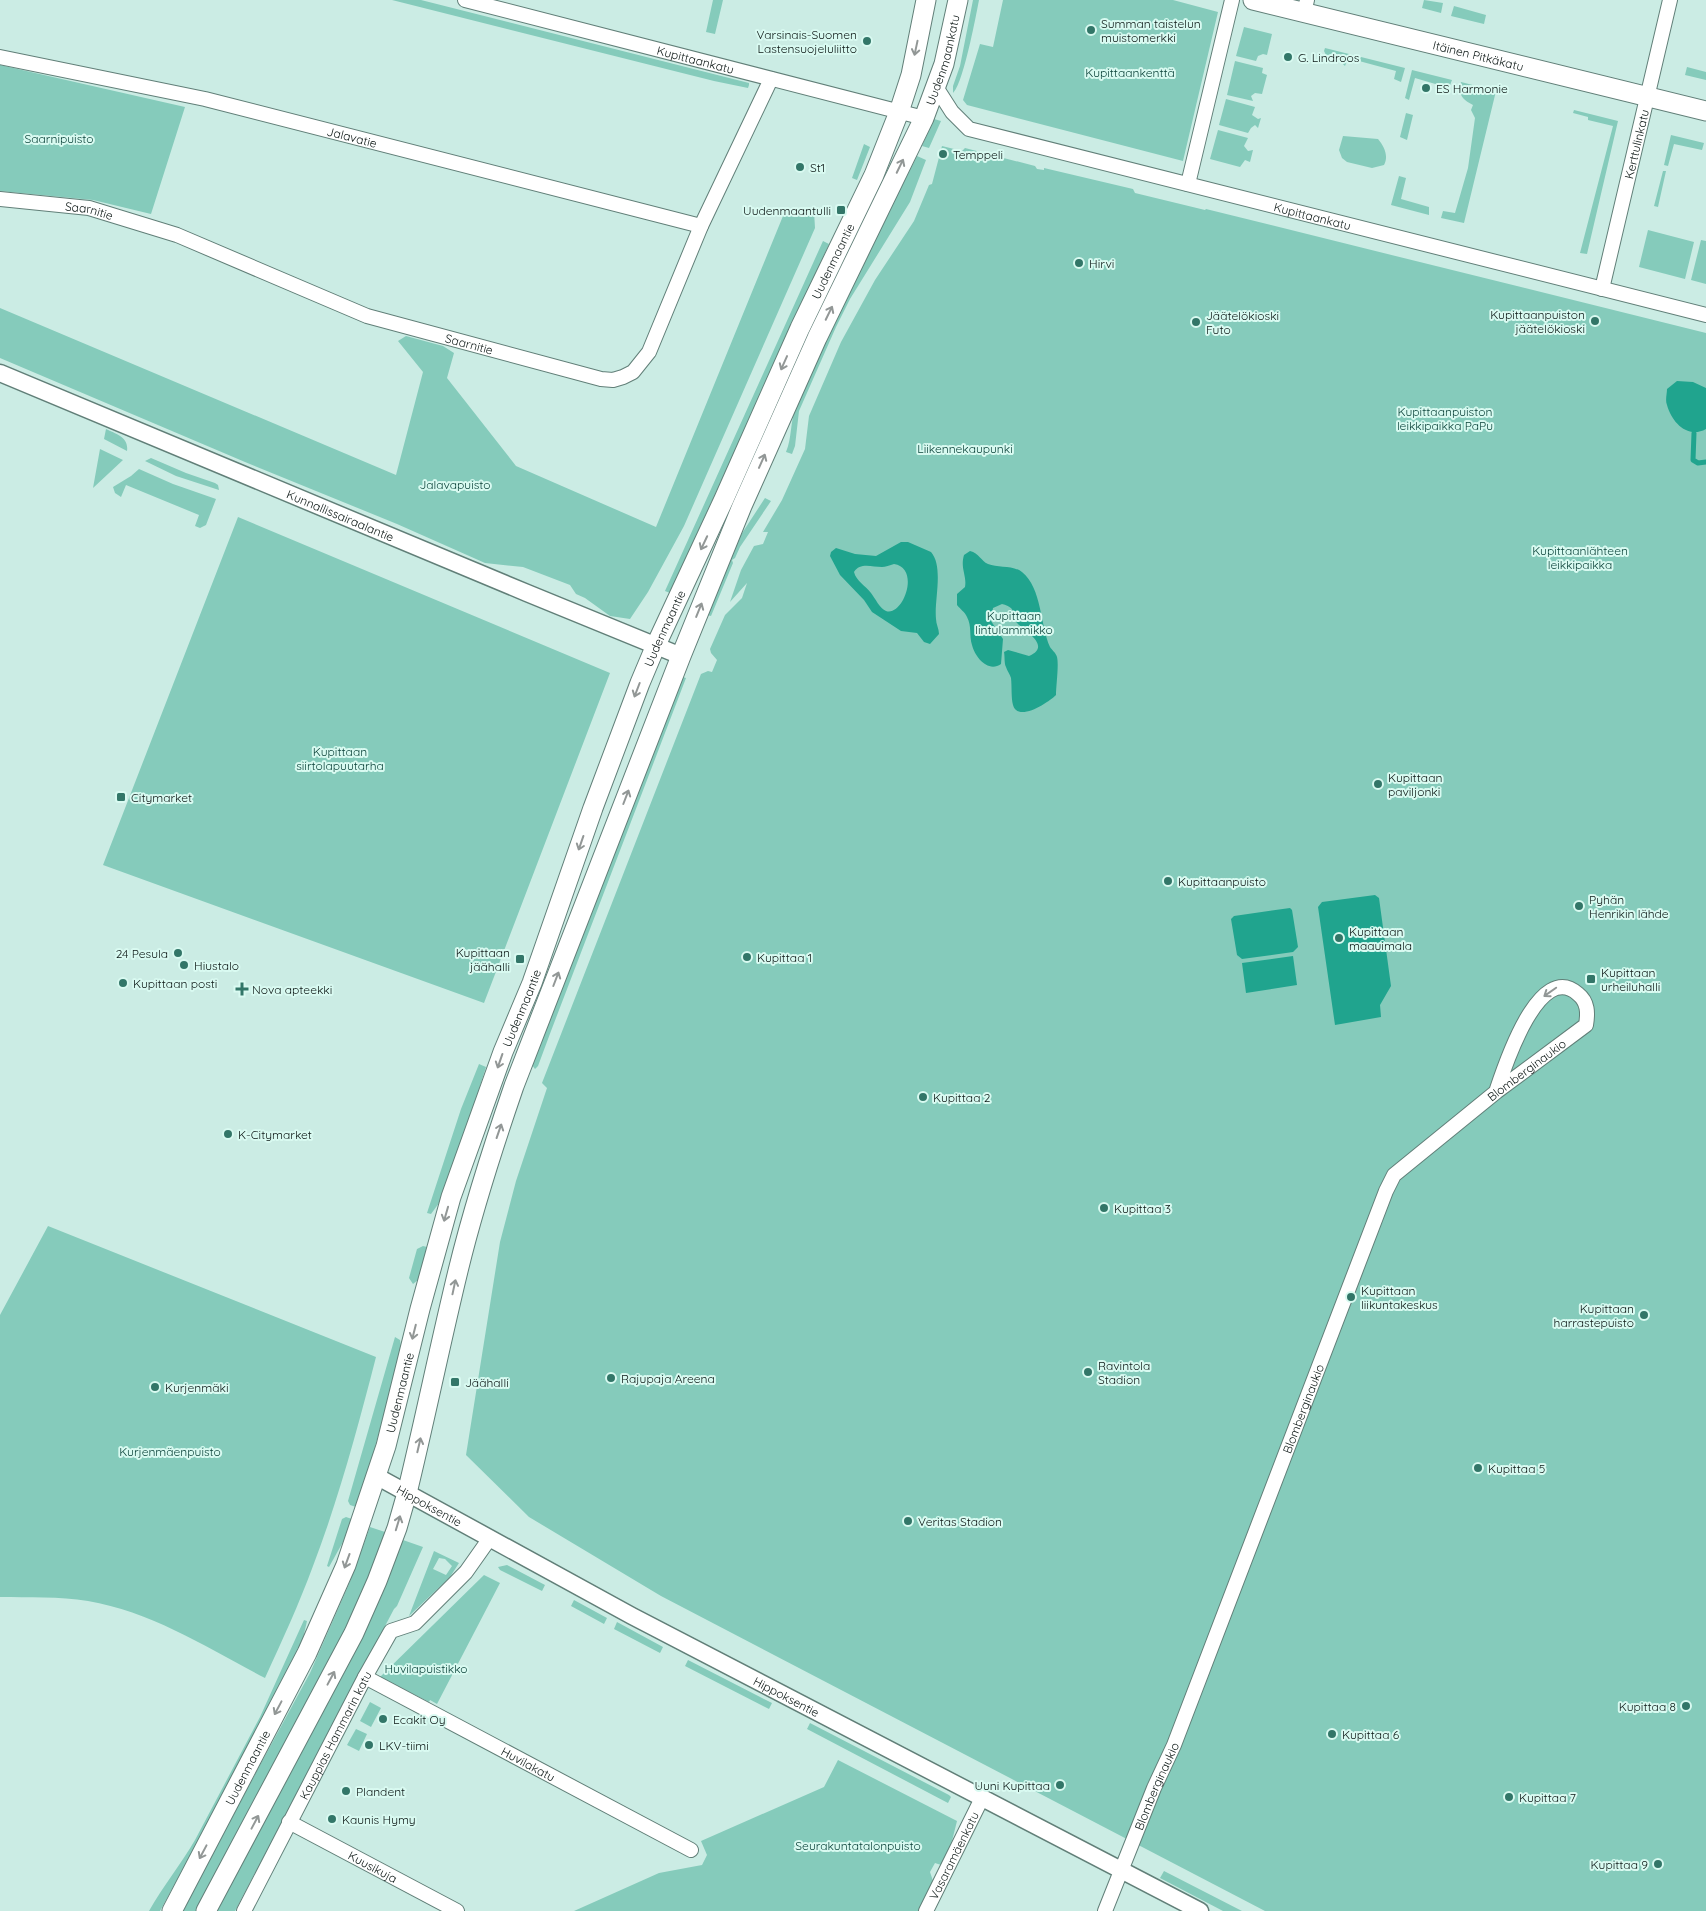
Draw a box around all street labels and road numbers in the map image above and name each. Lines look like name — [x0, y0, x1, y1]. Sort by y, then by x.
street label: Uudenmaankatu — [922, 13, 962, 107]
street label: Itäinen Pitkäkatu — [1431, 37, 1525, 74]
street label: Kupittaankatu — [655, 42, 736, 76]
street label: Kerttulinkatu — [1621, 108, 1652, 180]
street label: Jalavatie — [325, 123, 379, 150]
street label: Saarnitie — [64, 198, 115, 223]
street label: Kupittaankatu — [1272, 199, 1353, 233]
street label: Uudenmaantie — [808, 220, 857, 301]
street label: Saarnitie — [444, 330, 495, 357]
street label: Kunnallissairaalantie — [285, 486, 397, 544]
street label: Uudenmaantie — [640, 587, 688, 669]
street label: Uudenmaantie — [499, 967, 544, 1049]
street label: Blomberginaukio — [1484, 1035, 1569, 1104]
street label: Uudenmaantie — [382, 1351, 417, 1434]
street label: Blomberginaukio — [1279, 1362, 1327, 1455]
street label: Hippoksentie — [394, 1481, 465, 1529]
street label: Kauppias Hammarin katu — [296, 1668, 374, 1802]
street label: Hippoksentie — [751, 1673, 822, 1720]
street label: Uudenmaantie — [221, 1727, 273, 1807]
street label: Blomberginaukio — [1131, 1740, 1182, 1832]
street label: Huvilakatu — [499, 1743, 558, 1784]
street label: Vasaramäenkatu — [925, 1809, 982, 1902]
street label: Kuusikuja — [346, 1847, 400, 1886]

